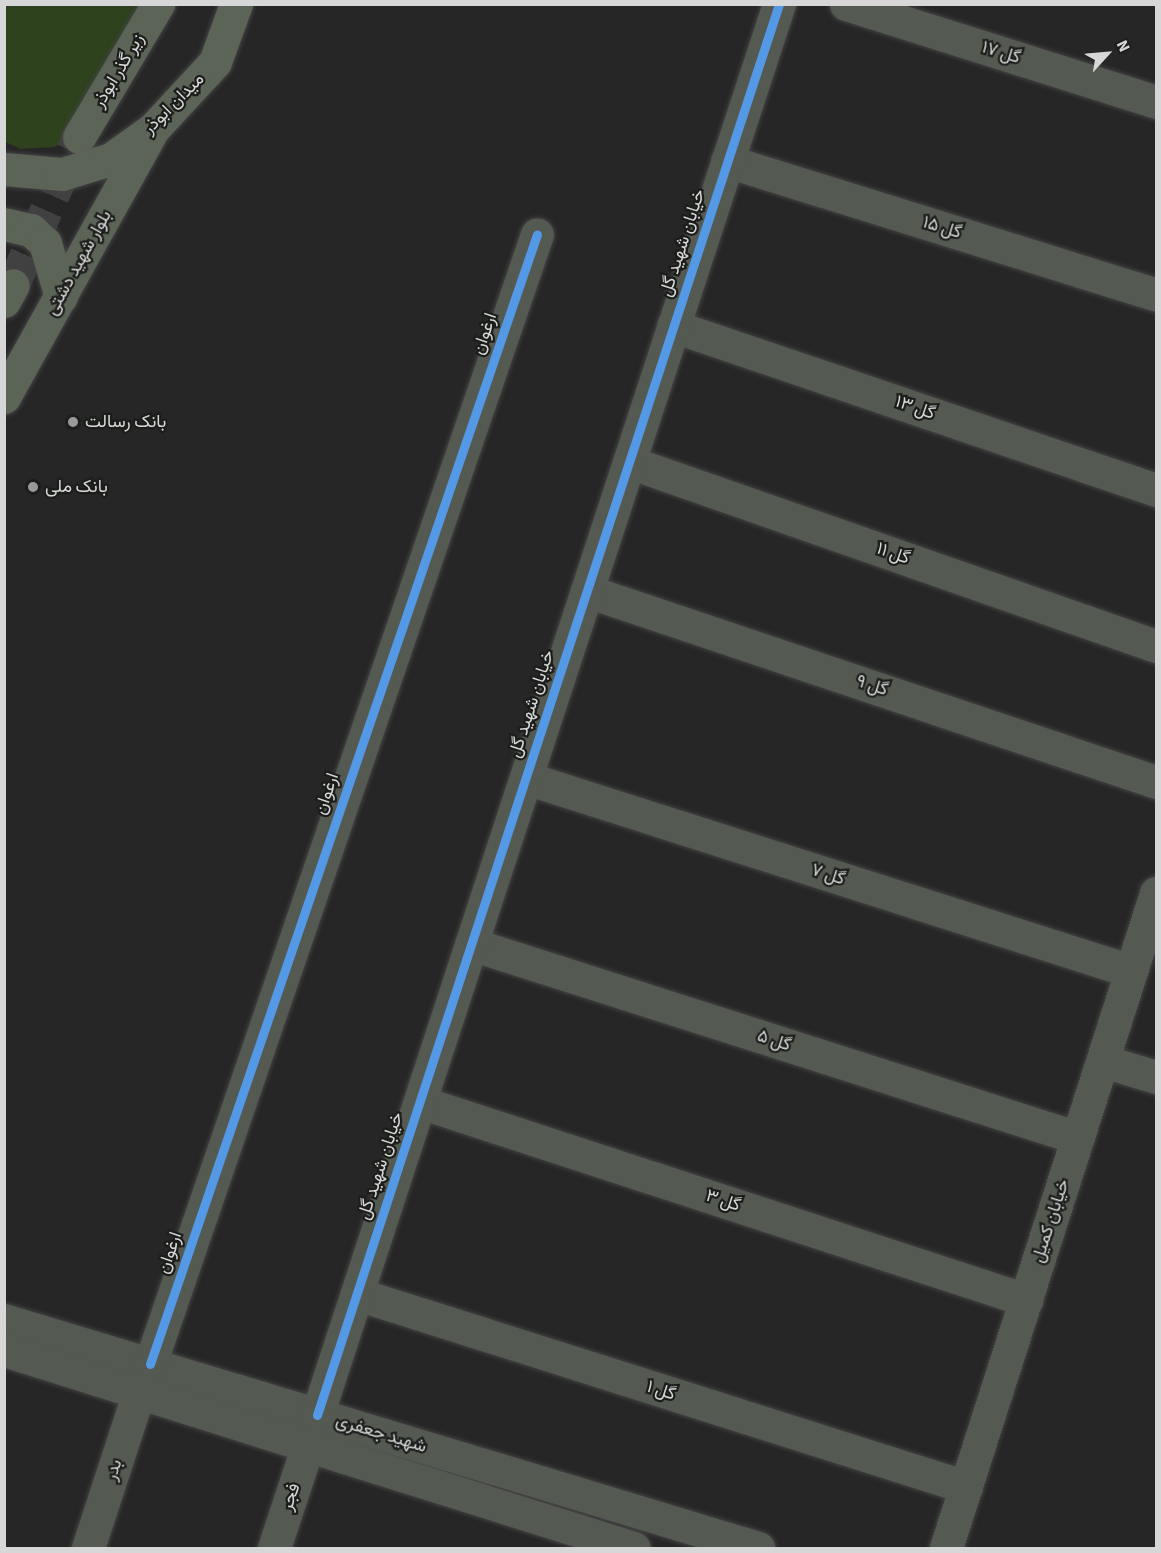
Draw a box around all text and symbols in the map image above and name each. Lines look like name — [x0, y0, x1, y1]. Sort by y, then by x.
north arrow — [1077, 24, 1137, 84]
street label: زیر گذر ابوذر — [88, 30, 150, 112]
text: N — [1111, 36, 1135, 56]
street label: گل ۱۷ — [979, 37, 1023, 69]
street label: میدان ابوذر — [139, 69, 209, 139]
street label: خیابان شهید گل — [655, 186, 711, 300]
street label: بلوار شهید دشتی — [41, 207, 117, 319]
street label: گل ۱۵ — [920, 212, 964, 244]
street label: ارغوان — [468, 310, 502, 358]
street label: گل ۱۳ — [892, 391, 938, 425]
place label: بانک رسالت — [85, 411, 166, 433]
marker: بانک رسالت — [66, 415, 80, 429]
place label: بانک ملی — [45, 476, 108, 498]
marker: بانک ملی — [26, 480, 40, 494]
street label: گل ۱۱ — [873, 538, 913, 570]
street label: خیابان شهید گل — [504, 647, 560, 761]
street label: گل ۹ — [853, 671, 891, 701]
street label: ارغوان — [310, 770, 344, 818]
street label: گل ۷ — [808, 859, 848, 891]
street label: گل ۵ — [754, 1025, 794, 1057]
street label: خیابان شهید گل — [353, 1109, 409, 1223]
street label: خیابان کمیل — [1027, 1176, 1075, 1266]
street label: گل ۳ — [703, 1185, 743, 1217]
street label: ارغوان — [153, 1229, 187, 1277]
street label: گل ۱ — [644, 1376, 678, 1406]
street label: شهید جعفری — [333, 1410, 429, 1458]
street label: بدر — [100, 1457, 128, 1483]
street label: فجر — [276, 1481, 306, 1513]

